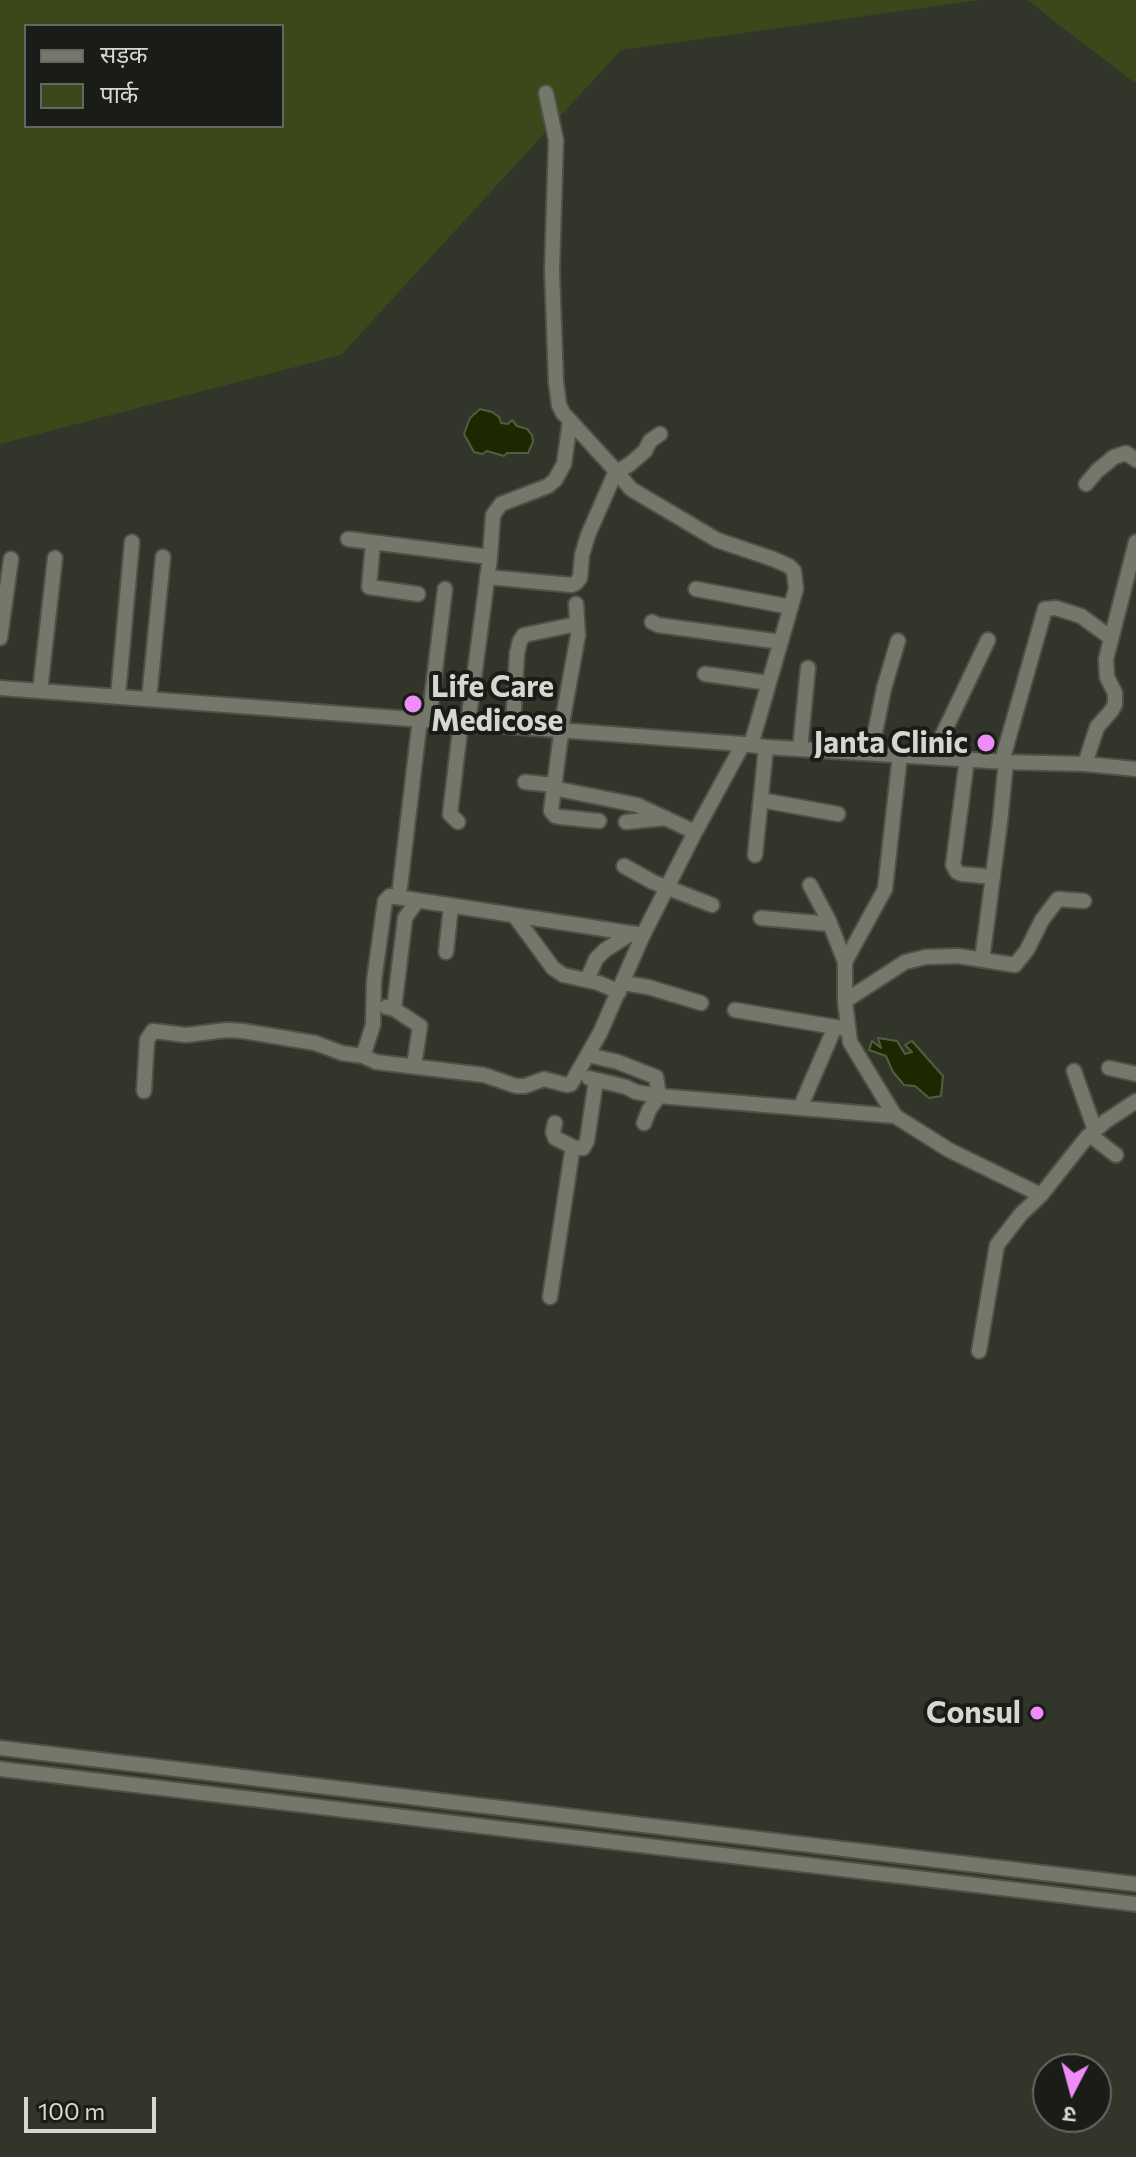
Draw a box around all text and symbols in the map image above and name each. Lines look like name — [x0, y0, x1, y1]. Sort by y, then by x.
legend — [24, 24, 284, 128]
text: सड़क — [100, 39, 148, 68]
text: पार्क — [100, 79, 138, 108]
place label: Life Care Medicose — [431, 669, 563, 740]
marker: Life Care Medicose — [402, 693, 424, 715]
place label: Janta Clinic — [814, 725, 968, 761]
marker: Janta Clinic — [975, 732, 997, 754]
place label: Consul — [926, 1695, 1021, 1731]
marker: Consul — [1028, 1704, 1046, 1722]
north arrow — [1032, 2053, 1112, 2133]
scale bar — [28, 2081, 160, 2131]
text: 100 m — [38, 2096, 105, 2125]
text: उ — [1062, 2101, 1077, 2129]

